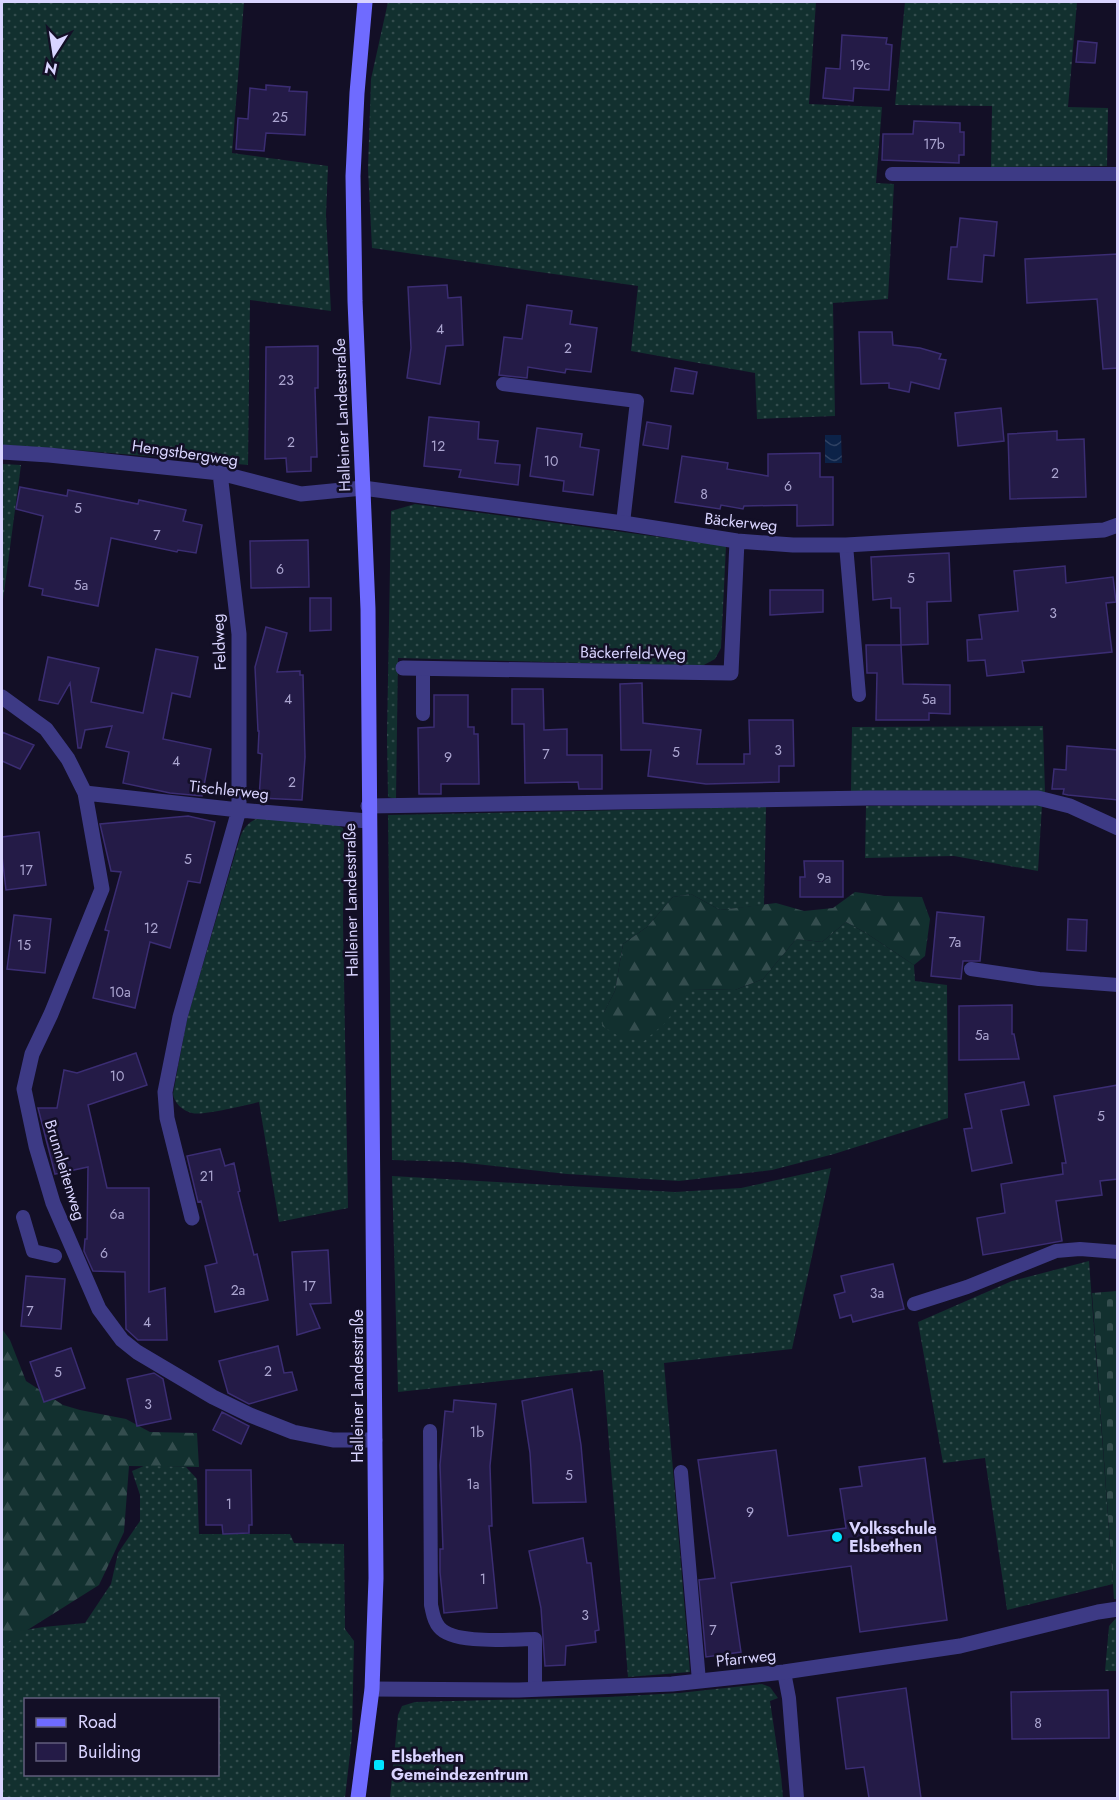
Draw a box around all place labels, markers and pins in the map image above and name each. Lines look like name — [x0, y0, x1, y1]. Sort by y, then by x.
place label: Volksschule Elsbethen — [848, 1517, 937, 1558]
marker: Volksschule Elsbethen — [830, 1530, 844, 1544]
place label: Elsbethen Gemeindezentrum — [391, 1745, 528, 1786]
marker: Elsbethen Gemeindezentrum — [372, 1758, 386, 1772]

